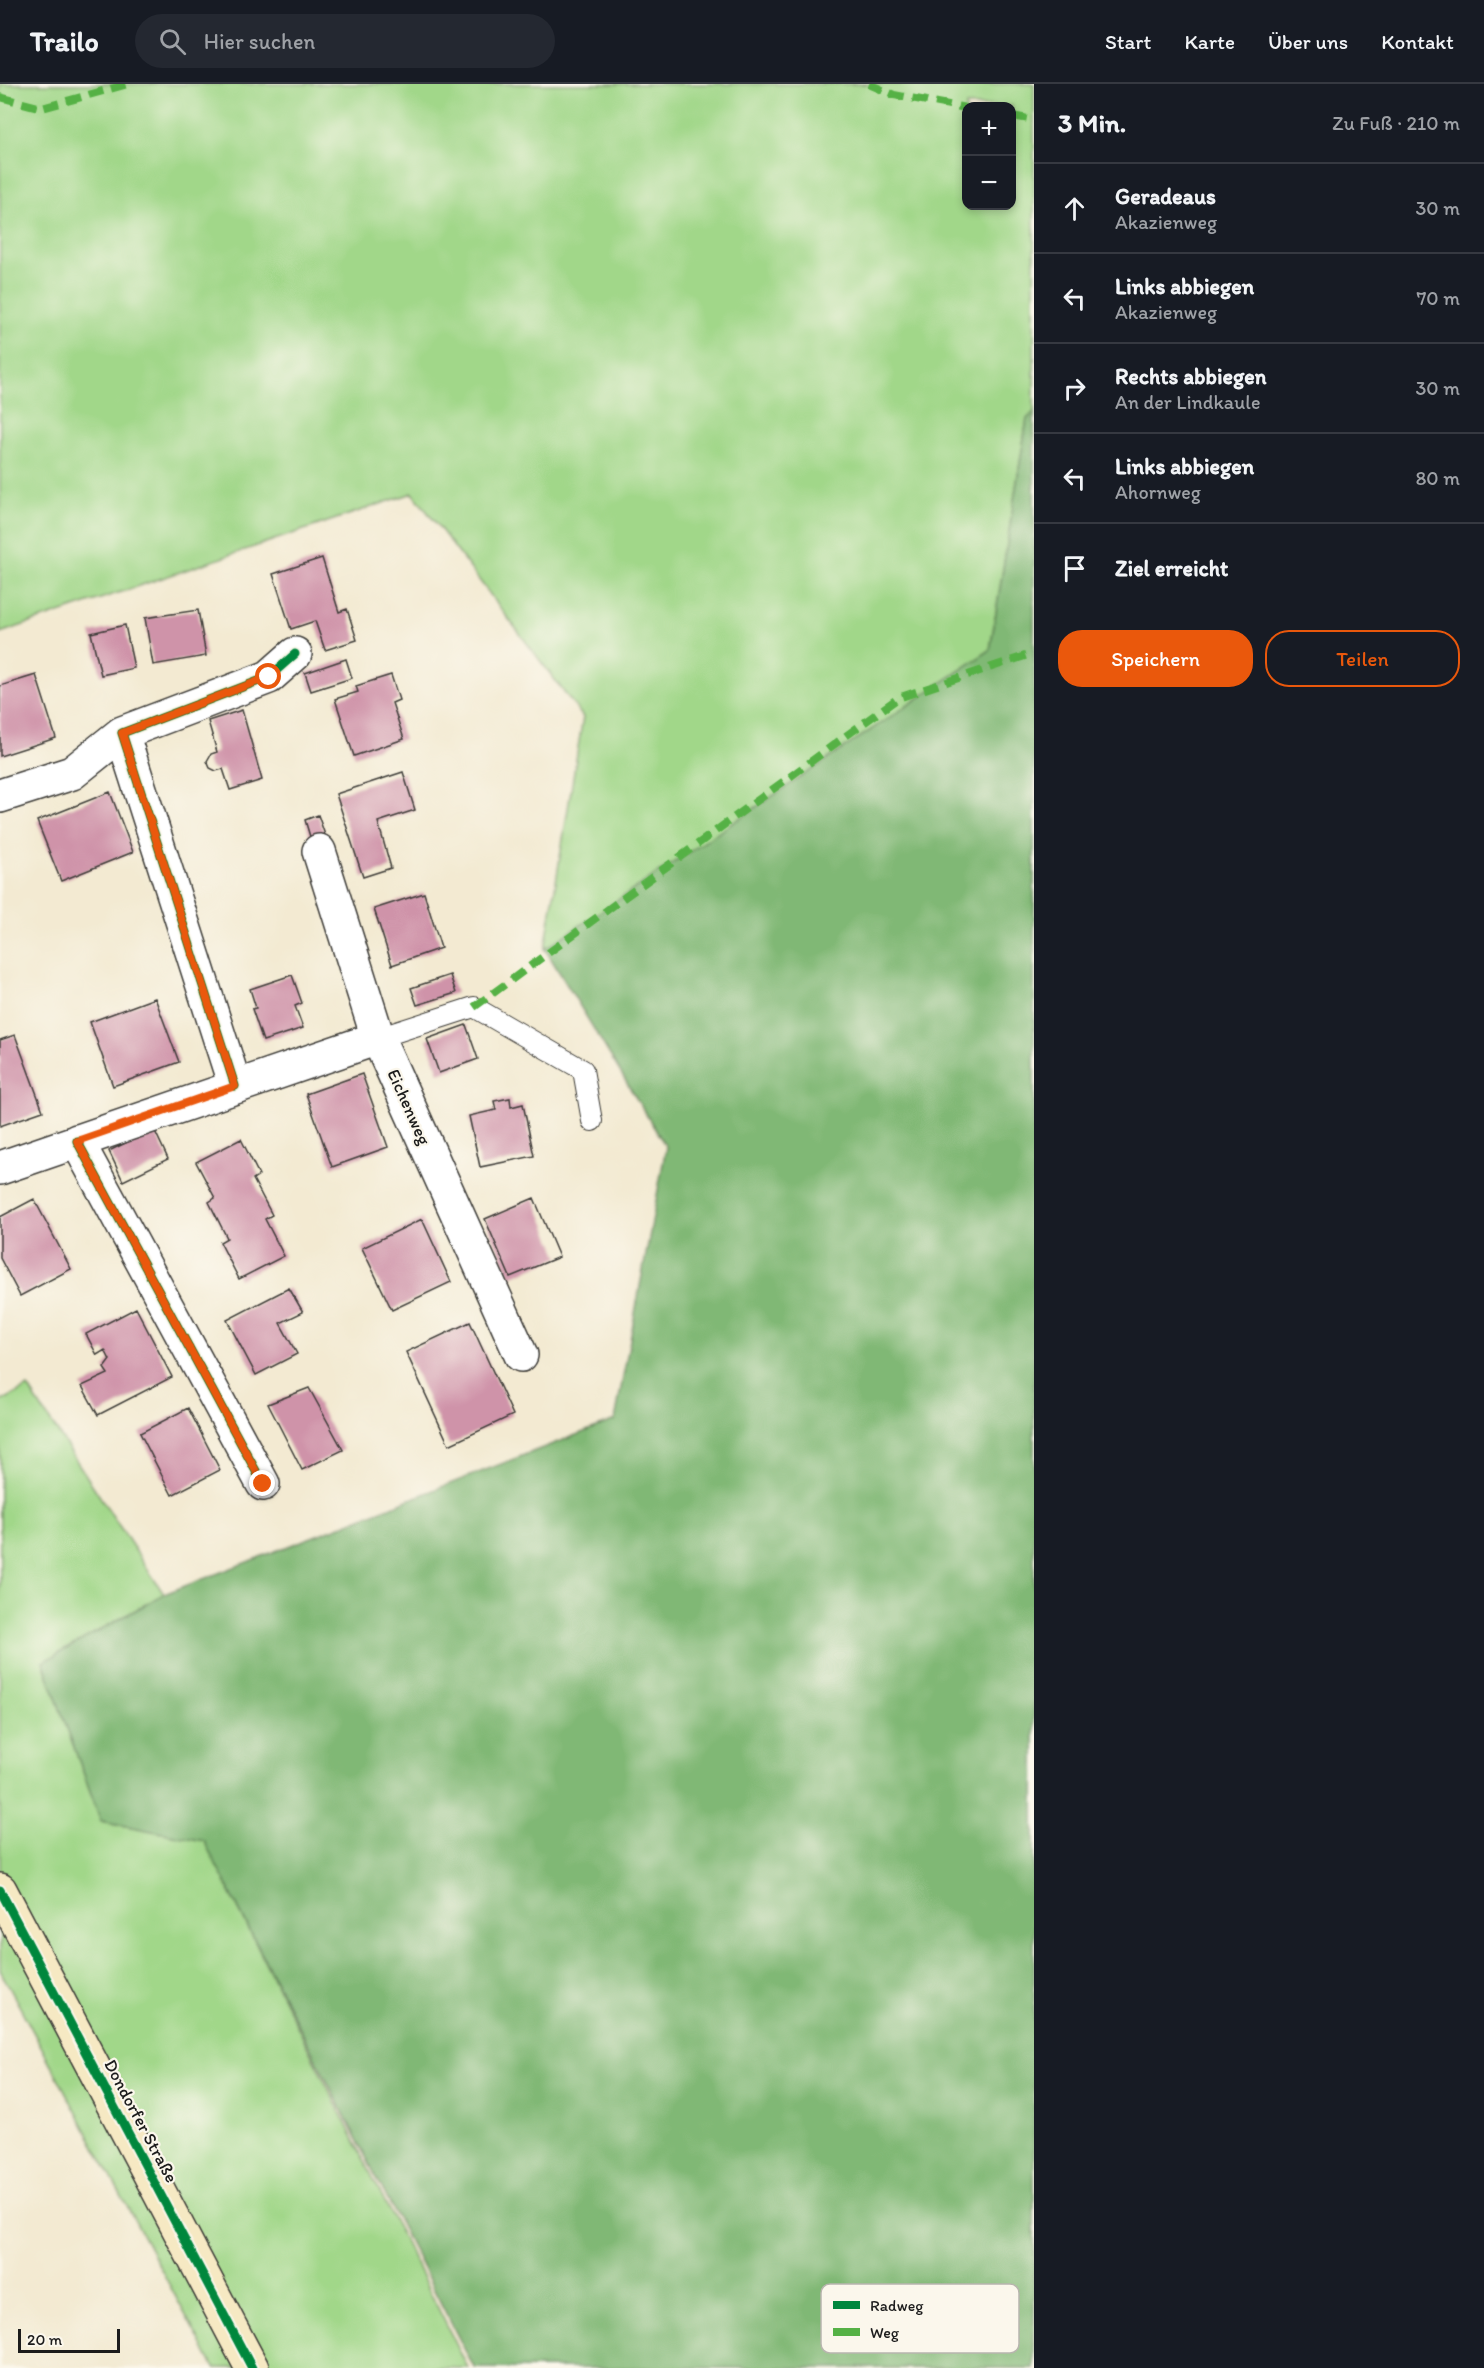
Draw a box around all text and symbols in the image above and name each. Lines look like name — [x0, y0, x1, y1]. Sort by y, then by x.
search box — [135, 14, 555, 68]
text: Trailo — [30, 24, 99, 58]
icon: search — [156, 25, 189, 58]
text: Hier suchen — [204, 28, 315, 55]
text: Start — [1105, 29, 1151, 54]
text: Karte — [1184, 29, 1235, 54]
text: Über uns — [1268, 29, 1348, 54]
text: Kontakt — [1381, 29, 1454, 54]
map controls — [962, 102, 1016, 210]
button: + — [962, 102, 1016, 156]
text: 3 Min. — [1058, 107, 1126, 139]
text: Zu Fuß · 210 m — [1332, 111, 1460, 135]
button: − — [962, 156, 1016, 210]
text: Geradeaus — [1115, 183, 1216, 210]
icon: ahead — [1058, 192, 1091, 225]
text: 30 m — [1415, 196, 1460, 220]
text: Akazienweg — [1115, 210, 1217, 234]
text: Links abbiegen — [1115, 273, 1254, 300]
icon: left — [1058, 282, 1091, 315]
text: 70 m — [1416, 286, 1460, 310]
text: Akazienweg — [1115, 300, 1217, 324]
text: Rechts abbiegen — [1115, 363, 1267, 390]
icon: right — [1058, 372, 1091, 405]
text: 30 m — [1415, 376, 1460, 400]
text: An der Lindkaule — [1115, 390, 1260, 414]
text: Links abbiegen — [1115, 453, 1254, 480]
icon: left — [1058, 462, 1091, 495]
text: 80 m — [1415, 466, 1460, 490]
text: Ahornweg — [1115, 480, 1201, 504]
icon: arrive — [1058, 552, 1091, 585]
text: Ziel erreicht — [1115, 555, 1228, 582]
button: Speichern — [1058, 630, 1253, 687]
button: Teilen — [1265, 630, 1460, 687]
route start — [255, 663, 281, 689]
street label: Eichenweg — [382, 1066, 436, 1149]
route end — [249, 1470, 275, 1496]
street label: Dondorfer Straße — [99, 2056, 183, 2186]
legend — [821, 2284, 1019, 2353]
text: Radweg — [870, 2296, 924, 2315]
text: Weg — [870, 2323, 900, 2342]
scale bar — [18, 2326, 120, 2354]
text: 20 m — [27, 2330, 62, 2349]

